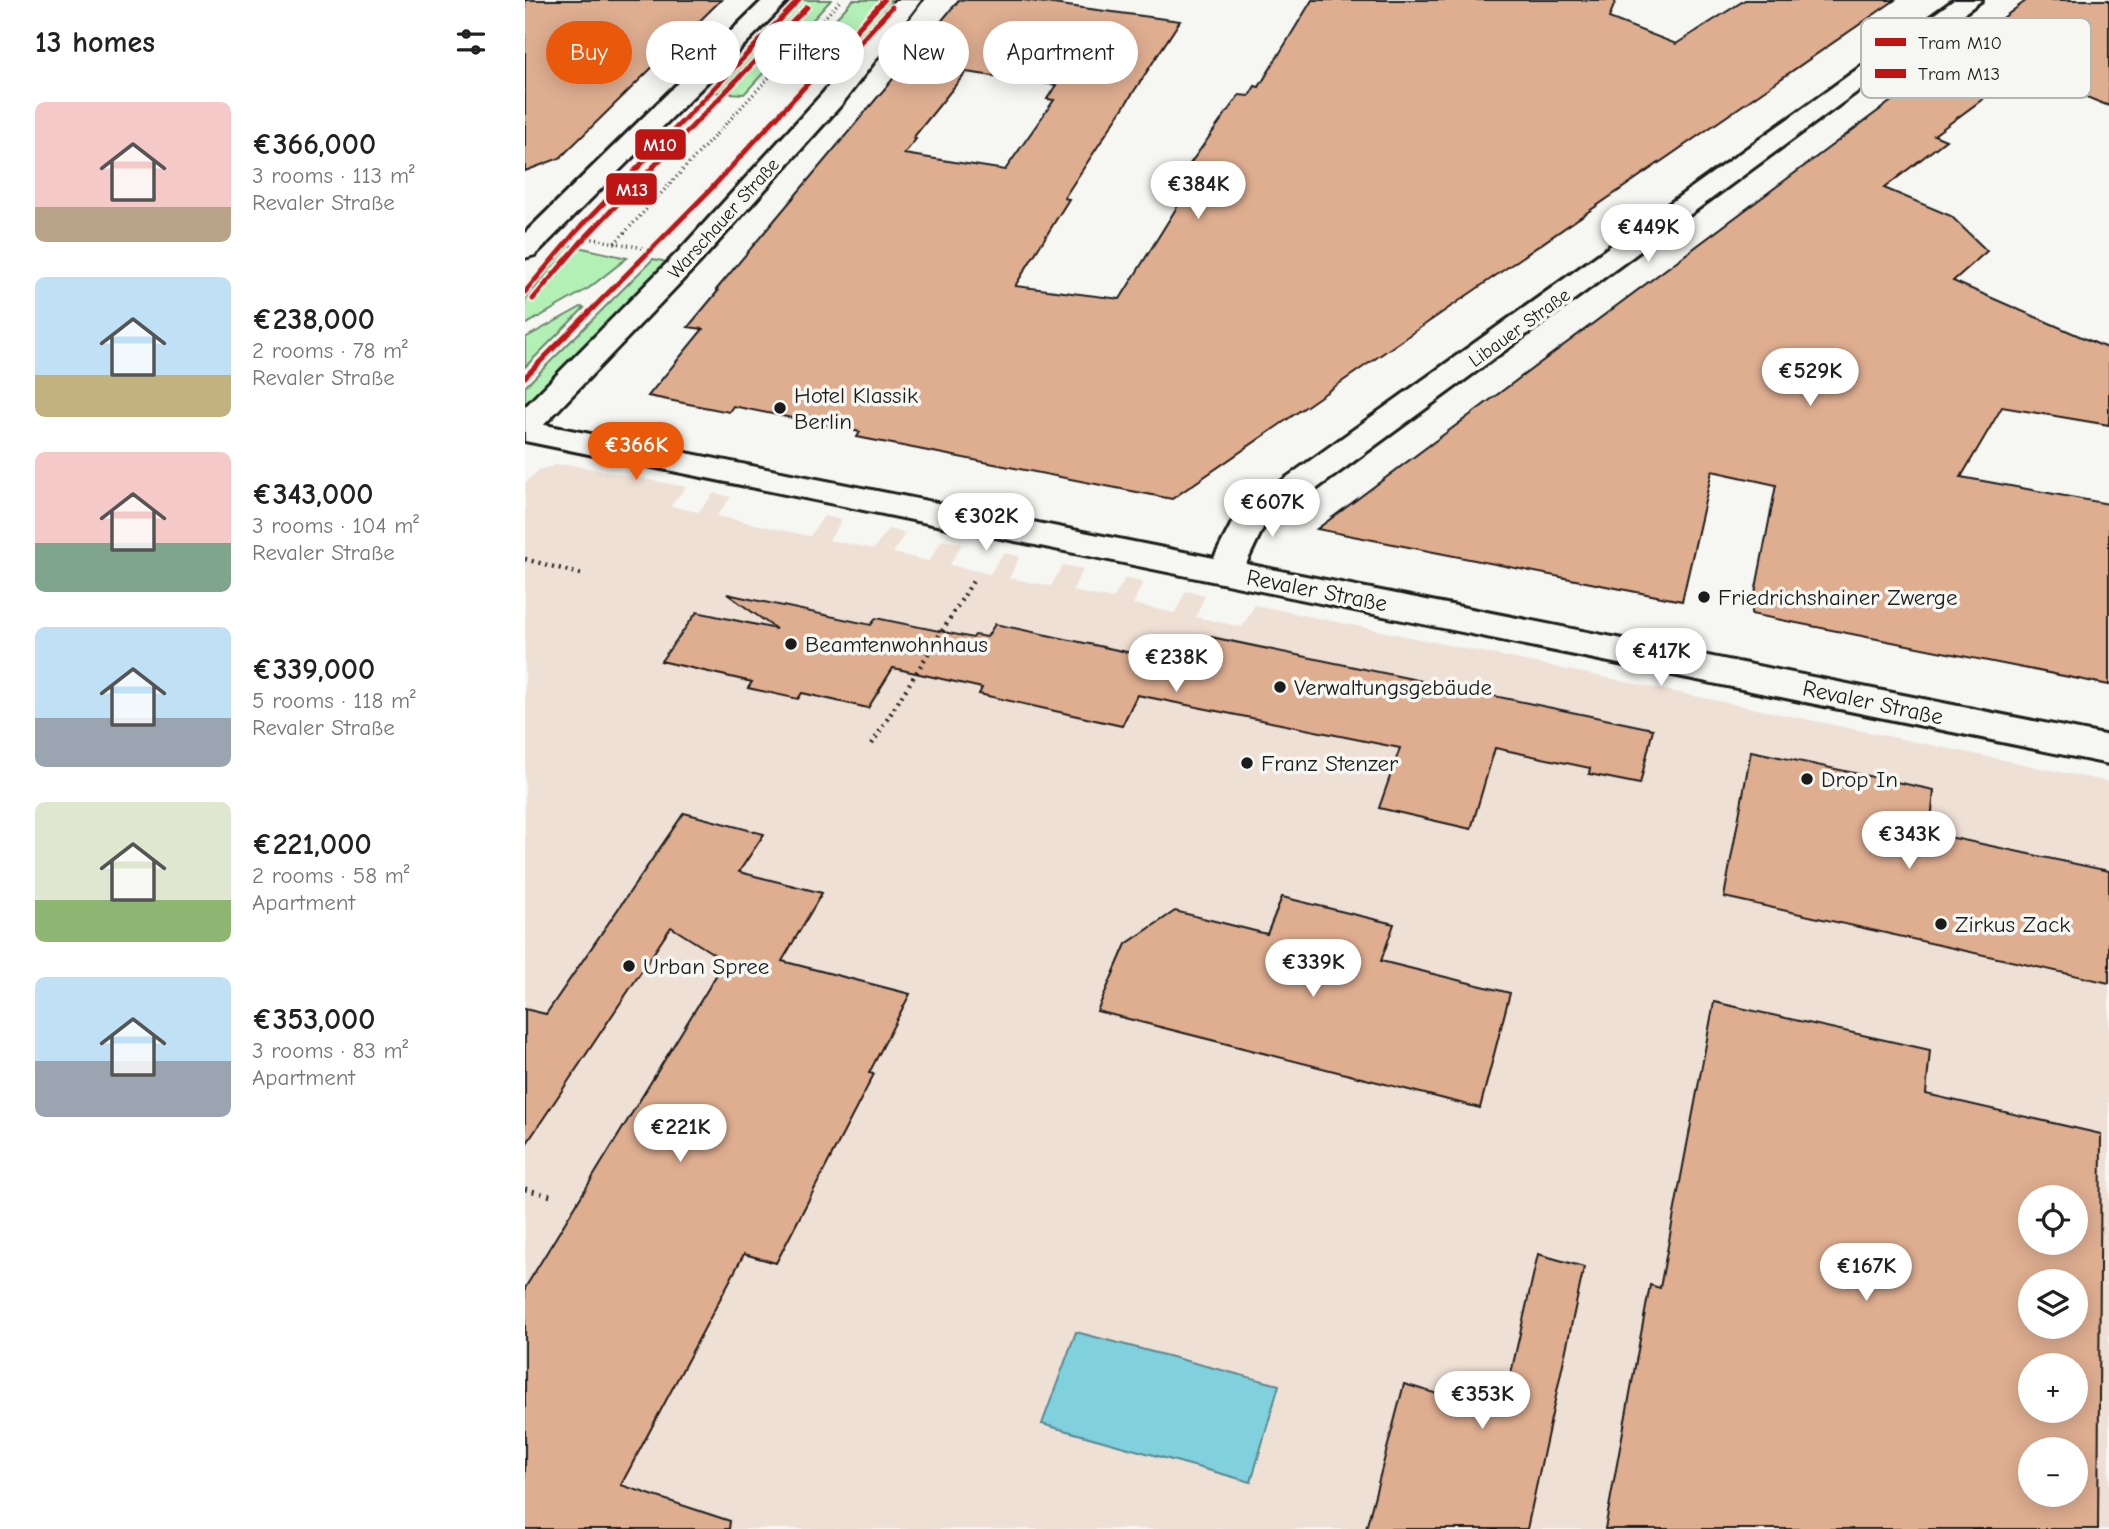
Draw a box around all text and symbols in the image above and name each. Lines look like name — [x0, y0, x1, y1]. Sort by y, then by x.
legend — [1861, 18, 2091, 98]
chip: Buy — [546, 21, 632, 84]
chip: Rent — [646, 21, 740, 84]
chip: Filters — [754, 21, 864, 84]
chip: New — [878, 21, 969, 84]
chip: Apartment — [983, 21, 1138, 84]
icon: filters — [452, 23, 490, 61]
text: 13 homes — [35, 25, 155, 60]
text: Tram M10 — [1918, 32, 2002, 54]
text: Tram M13 — [1918, 63, 2000, 85]
text: €366,000 — [252, 127, 376, 162]
line badge: M10 — [634, 128, 687, 161]
icon: home — [91, 130, 175, 214]
text: M10 — [643, 134, 677, 156]
street label: Warschauer Straße — [664, 154, 784, 284]
text: 3 rooms · 113 m² — [252, 162, 415, 189]
pin: €384K — [1149, 162, 1247, 221]
text: €384K — [1167, 170, 1229, 197]
line badge: M13 — [605, 172, 658, 206]
text: M13 — [616, 179, 648, 201]
text: Revaler Straße — [252, 189, 395, 216]
pin: €449K — [1599, 204, 1697, 264]
text: €449K — [1617, 213, 1679, 240]
street label: Libauer Straße — [1465, 284, 1574, 372]
text: €238,000 — [252, 302, 375, 337]
icon: home — [91, 305, 175, 389]
text: 2 rooms · 78 m² — [252, 337, 408, 364]
pin: €529K — [1761, 348, 1859, 408]
text: €529K — [1778, 357, 1842, 384]
text: Revaler Straße — [252, 364, 395, 391]
place label: Hotel Klassik Berlin — [794, 382, 918, 435]
marker: Hotel Klassik Berlin — [772, 400, 788, 416]
pin: €366K — [587, 422, 685, 482]
text: €366K — [604, 431, 668, 458]
text: €343,000 — [252, 477, 374, 512]
icon: home — [91, 480, 175, 564]
pin: €607K — [1223, 480, 1321, 539]
text: €607K — [1240, 488, 1304, 515]
pin: €302K — [937, 494, 1035, 553]
text: €302K — [954, 502, 1018, 529]
text: 3 rooms · 104 m² — [252, 512, 419, 539]
text: Revaler Straße — [252, 539, 395, 566]
street label: Revaler Straße — [1244, 564, 1390, 617]
place label: Friedrichshainer Zwerge — [1718, 584, 1958, 611]
marker: Friedrichshainer Zwerge — [1696, 589, 1712, 605]
pin: €417K — [1612, 628, 1710, 688]
place label: Beamtenwohnhaus — [805, 631, 988, 658]
pin: €238K — [1127, 634, 1225, 694]
marker: Beamtenwohnhaus — [783, 636, 799, 652]
text: €417K — [1632, 637, 1690, 664]
text: €238K — [1144, 643, 1208, 670]
text: €339,000 — [252, 652, 375, 687]
icon: home — [91, 655, 175, 739]
place label: Verwaltungsgebäude — [1294, 674, 1492, 701]
street label: Revaler Straße — [1800, 674, 1946, 731]
marker: Verwaltungsgebäude — [1272, 679, 1288, 695]
text: 5 rooms · 118 m² — [252, 687, 416, 714]
text: Revaler Straße — [252, 714, 395, 741]
place label: Franz Stenzer — [1261, 750, 1399, 777]
marker: Franz Stenzer — [1239, 755, 1255, 771]
place label: Drop In — [1821, 766, 1898, 793]
marker: Drop In — [1799, 771, 1815, 787]
pin: €343K — [1860, 812, 1958, 871]
text: €343K — [1878, 820, 1940, 847]
text: €221,000 — [252, 827, 372, 862]
icon: home — [91, 830, 175, 914]
text: 2 rooms · 58 m² — [252, 862, 410, 889]
text: Apartment — [252, 889, 355, 916]
place label: Zirkus Zack — [1955, 911, 2070, 938]
marker: Zirkus Zack — [1933, 916, 1949, 932]
pin: €339K — [1264, 940, 1362, 999]
text: €339K — [1281, 948, 1345, 975]
place label: Urban Spree — [643, 953, 769, 980]
marker: Urban Spree — [621, 958, 637, 974]
text: €353,000 — [252, 1002, 375, 1037]
icon: home — [91, 1005, 175, 1089]
text: 3 rooms · 83 m² — [252, 1037, 408, 1064]
text: Apartment — [252, 1064, 355, 1091]
pin: €221K — [631, 1104, 729, 1164]
text: €221K — [650, 1113, 710, 1140]
map controls — [2018, 1185, 2088, 1507]
button: locate — [2018, 1185, 2088, 1255]
pin: €167K — [1817, 1244, 1915, 1303]
text: €167K — [1836, 1252, 1896, 1279]
button: layers — [2018, 1269, 2088, 1339]
button: + — [2018, 1353, 2088, 1423]
pin: €353K — [1433, 1372, 1531, 1431]
text: €353K — [1450, 1380, 1514, 1407]
button: − — [2018, 1437, 2088, 1507]

